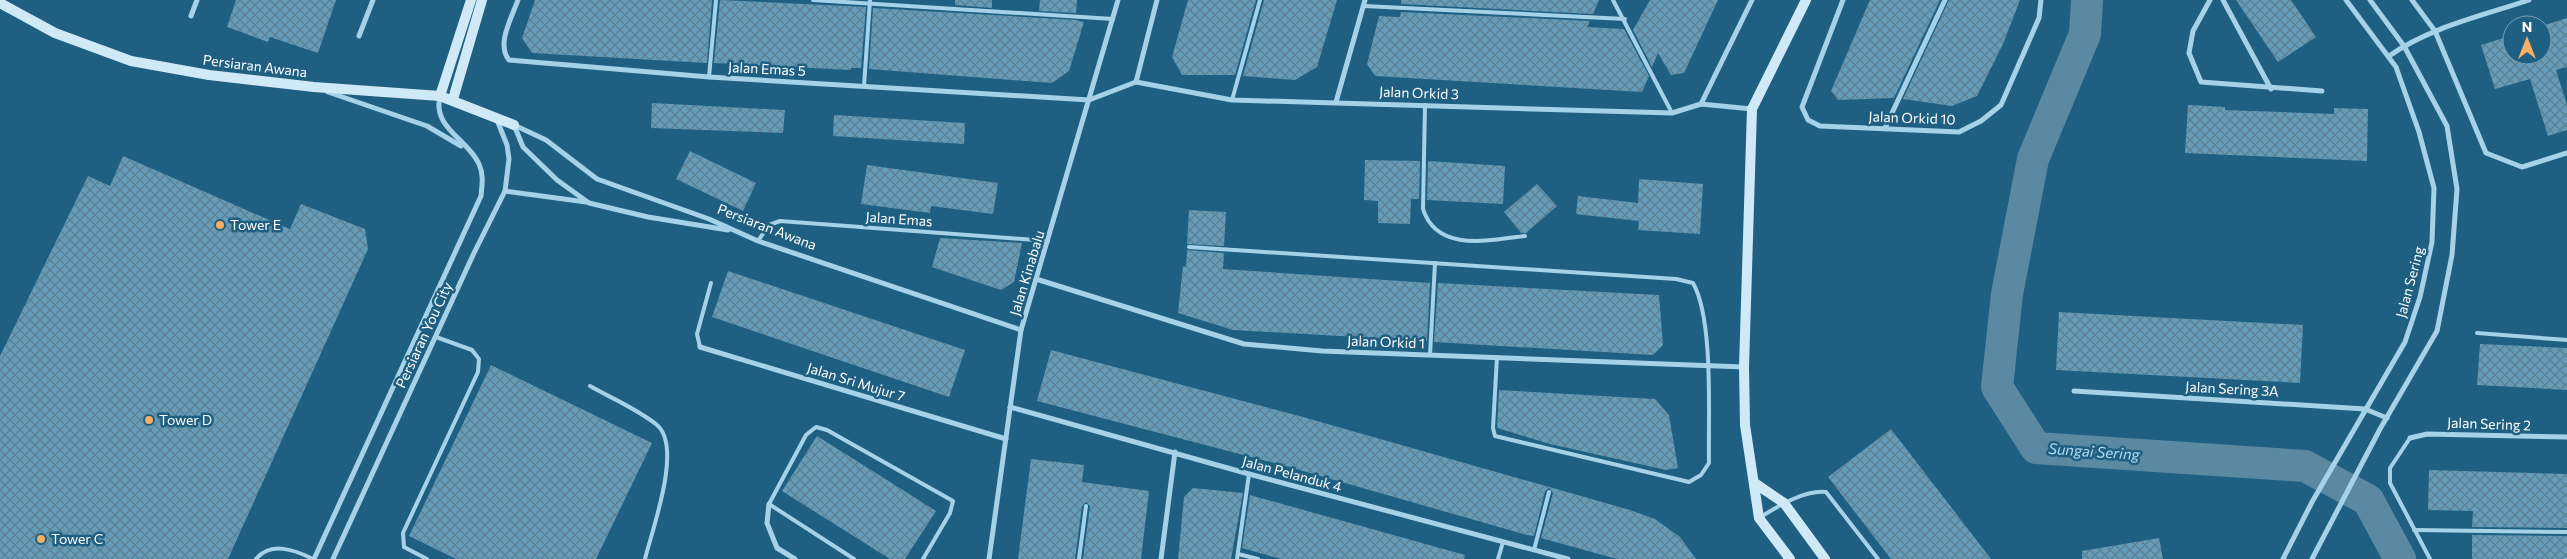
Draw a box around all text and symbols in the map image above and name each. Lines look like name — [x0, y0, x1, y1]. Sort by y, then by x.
north arrow — [2502, 15, 2552, 65]
text: N — [2522, 18, 2532, 35]
street label: Persiaran Awana — [202, 51, 308, 80]
street label: Jalan Emas 5 — [728, 58, 806, 79]
street label: Jalan Orkid 3 — [1379, 83, 1459, 102]
street label: Jalan Orkid 10 — [1868, 107, 1956, 128]
street label: Persiaran Awana — [715, 200, 819, 253]
street label: Jalan Emas — [865, 208, 933, 229]
place label: Tower E — [230, 216, 281, 233]
marker: Tower E — [214, 219, 226, 231]
street label: Jalan Kinabalu — [1005, 228, 1048, 318]
street label: Jalan Sering — [2392, 244, 2427, 320]
street label: Persiaran You City — [392, 279, 456, 390]
street label: Jalan Orkid 1 — [1347, 332, 1425, 351]
street label: Jalan Sri Mujur 7 — [805, 359, 907, 404]
street label: Jalan Sering 3A — [2185, 378, 2279, 399]
place label: Tower D — [159, 411, 212, 428]
marker: Tower D — [143, 414, 155, 426]
street label: Jalan Sering 2 — [2447, 414, 2531, 433]
water label: Sungai Sering — [2048, 439, 2141, 463]
street label: Jalan Pelanduk 4 — [1240, 452, 1344, 495]
place label: Tower C — [51, 530, 103, 547]
marker: Tower C — [35, 533, 47, 545]

